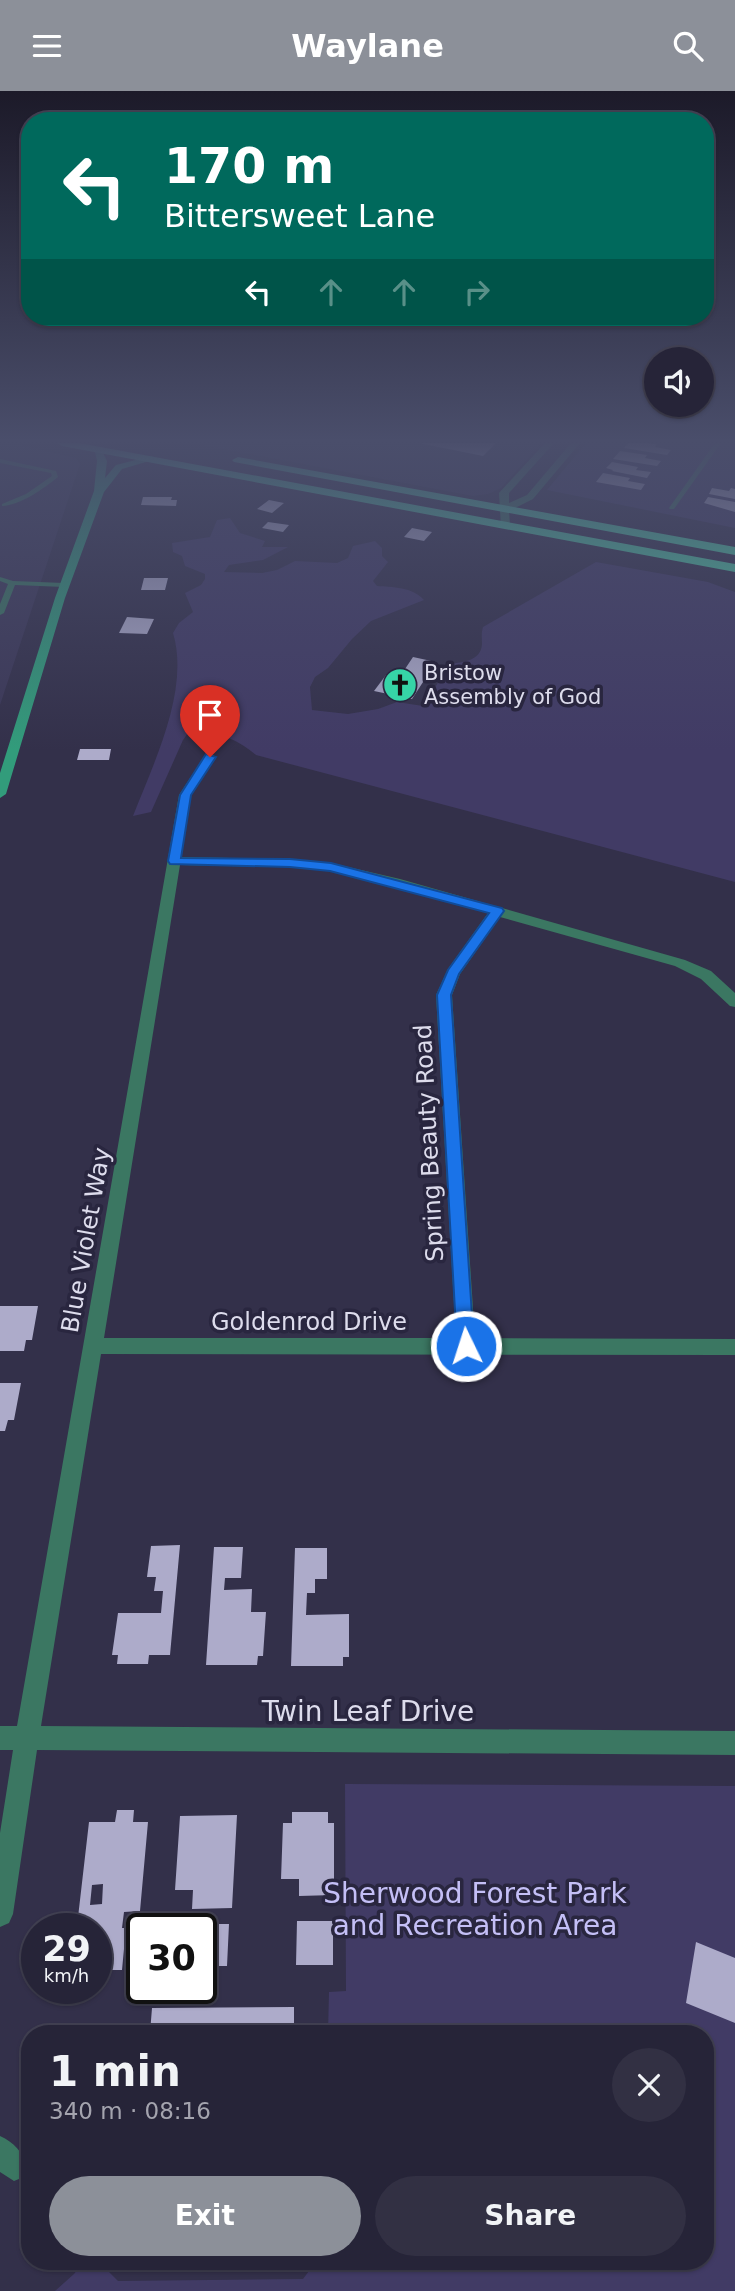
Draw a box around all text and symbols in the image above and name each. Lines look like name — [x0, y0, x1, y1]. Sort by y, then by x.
icon: menu — [28, 27, 66, 65]
text: Waylane — [291, 27, 444, 65]
icon: search — [669, 27, 707, 65]
text: 170 m — [164, 138, 334, 195]
icon: left — [49, 140, 140, 231]
text: Bittersweet Lane — [164, 197, 435, 235]
icon: left — [239, 273, 277, 311]
icon: ahead — [312, 273, 350, 311]
icon: ahead — [385, 273, 423, 311]
icon: right — [458, 273, 496, 311]
map controls — [644, 347, 714, 417]
button: sound — [644, 347, 714, 417]
place label: Bristow Assembly of God — [424, 661, 601, 709]
church icon: Bristow Assembly of God — [381, 666, 419, 704]
pin — [180, 685, 240, 757]
icon: arrive — [191, 696, 229, 734]
street label: Spring Beauty Road — [409, 1024, 449, 1262]
street label: Blue Violet Way — [56, 1145, 116, 1335]
street label: Goldenrod Drive — [211, 1308, 407, 1336]
position arrow — [429, 1309, 503, 1383]
street label: Twin Leaf Drive — [261, 1695, 474, 1728]
park label: Sherwood Forest Park and Recreation Area — [323, 1877, 628, 1942]
speed limit sign: 30 — [126, 1913, 217, 2004]
text: 29 — [42, 1929, 91, 1969]
text: km/h — [44, 1965, 89, 1986]
text: 1 min — [49, 2047, 181, 2096]
button: close — [612, 2048, 686, 2122]
text: 340 m · 08:16 — [49, 2098, 211, 2124]
button: Exit — [49, 2176, 361, 2256]
button: Share — [375, 2176, 686, 2256]

